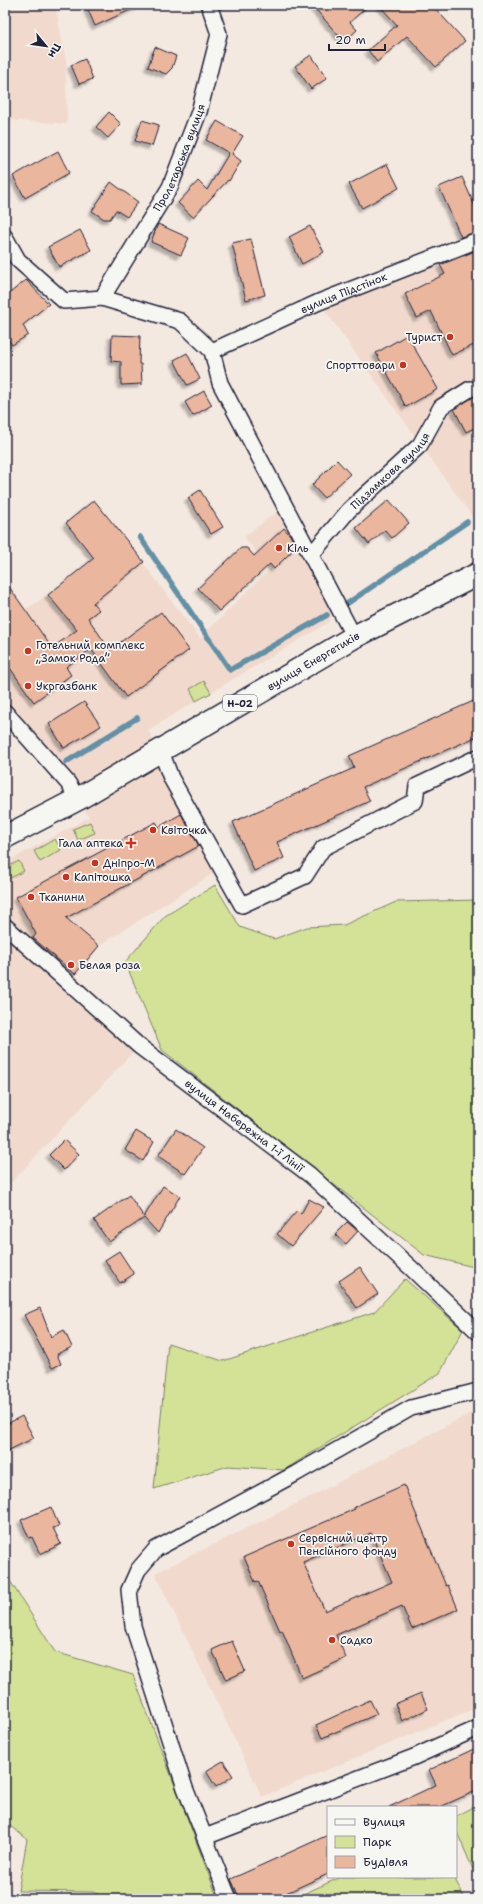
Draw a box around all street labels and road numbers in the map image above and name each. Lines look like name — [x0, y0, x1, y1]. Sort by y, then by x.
street label: Пролетарська вулиця — [149, 102, 208, 214]
street label: вулиця Підстінок — [298, 269, 389, 317]
street label: Підзамкова вулиця — [347, 430, 433, 512]
street label: вулиця Енергетиків — [264, 628, 362, 694]
road number: Н-02 — [223, 695, 257, 711]
street label: вулиця Набережна 1-ї Лінії — [182, 1076, 308, 1176]

